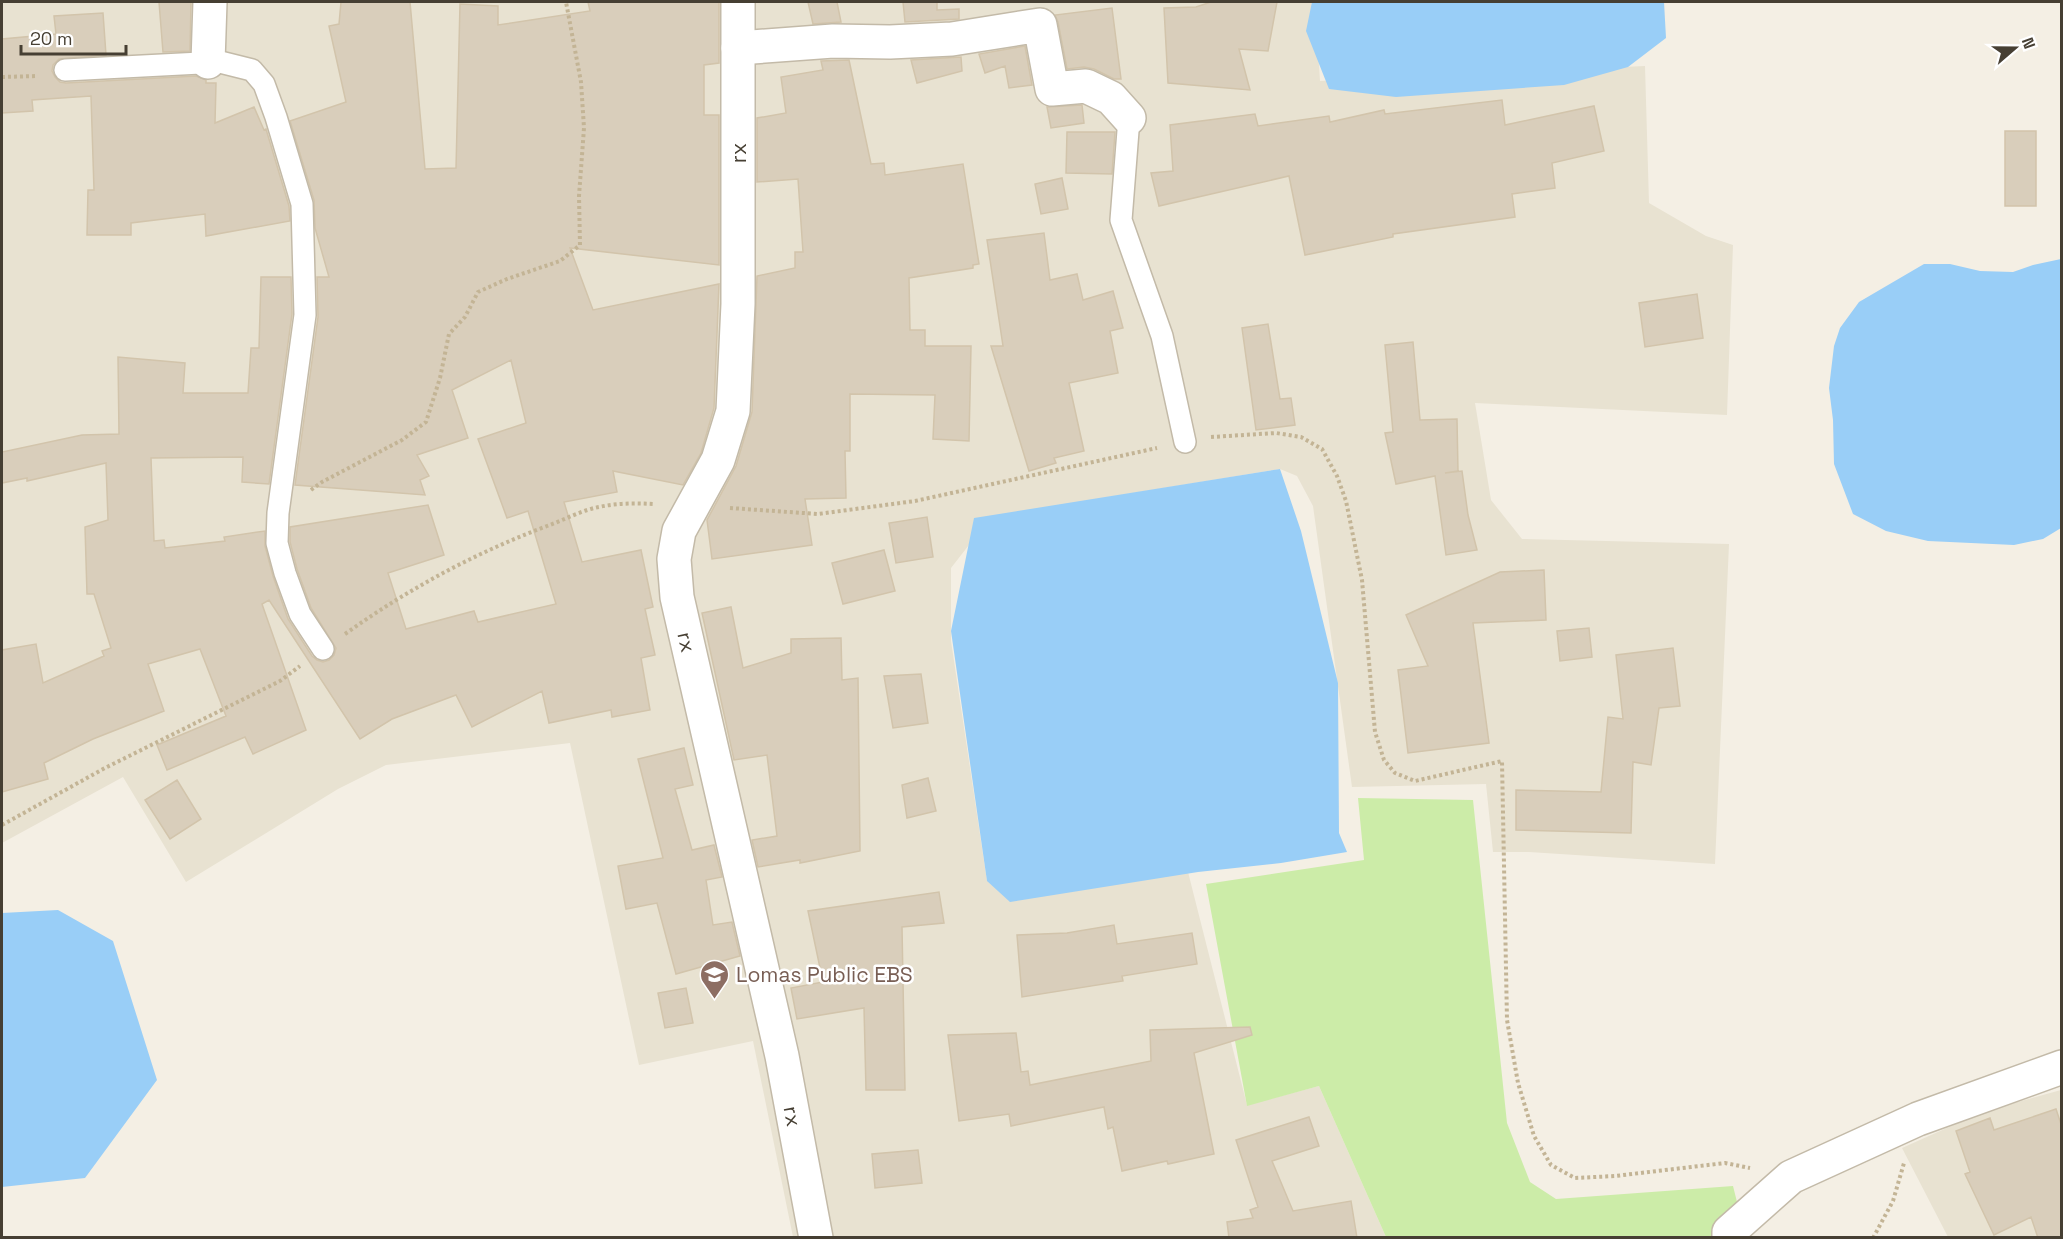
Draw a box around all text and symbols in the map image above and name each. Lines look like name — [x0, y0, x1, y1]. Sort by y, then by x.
scale bar — [21, 18, 126, 56]
north arrow — [1985, 18, 2045, 78]
text: 20 m — [30, 27, 73, 50]
text: N — [2017, 34, 2040, 52]
street label: rx — [725, 143, 752, 163]
street label: rx — [672, 629, 703, 655]
school or university icon: Lomas Public EBS — [699, 958, 731, 1000]
place label: Lomas Public EBS — [736, 961, 913, 988]
street label: rx — [778, 1104, 808, 1129]

